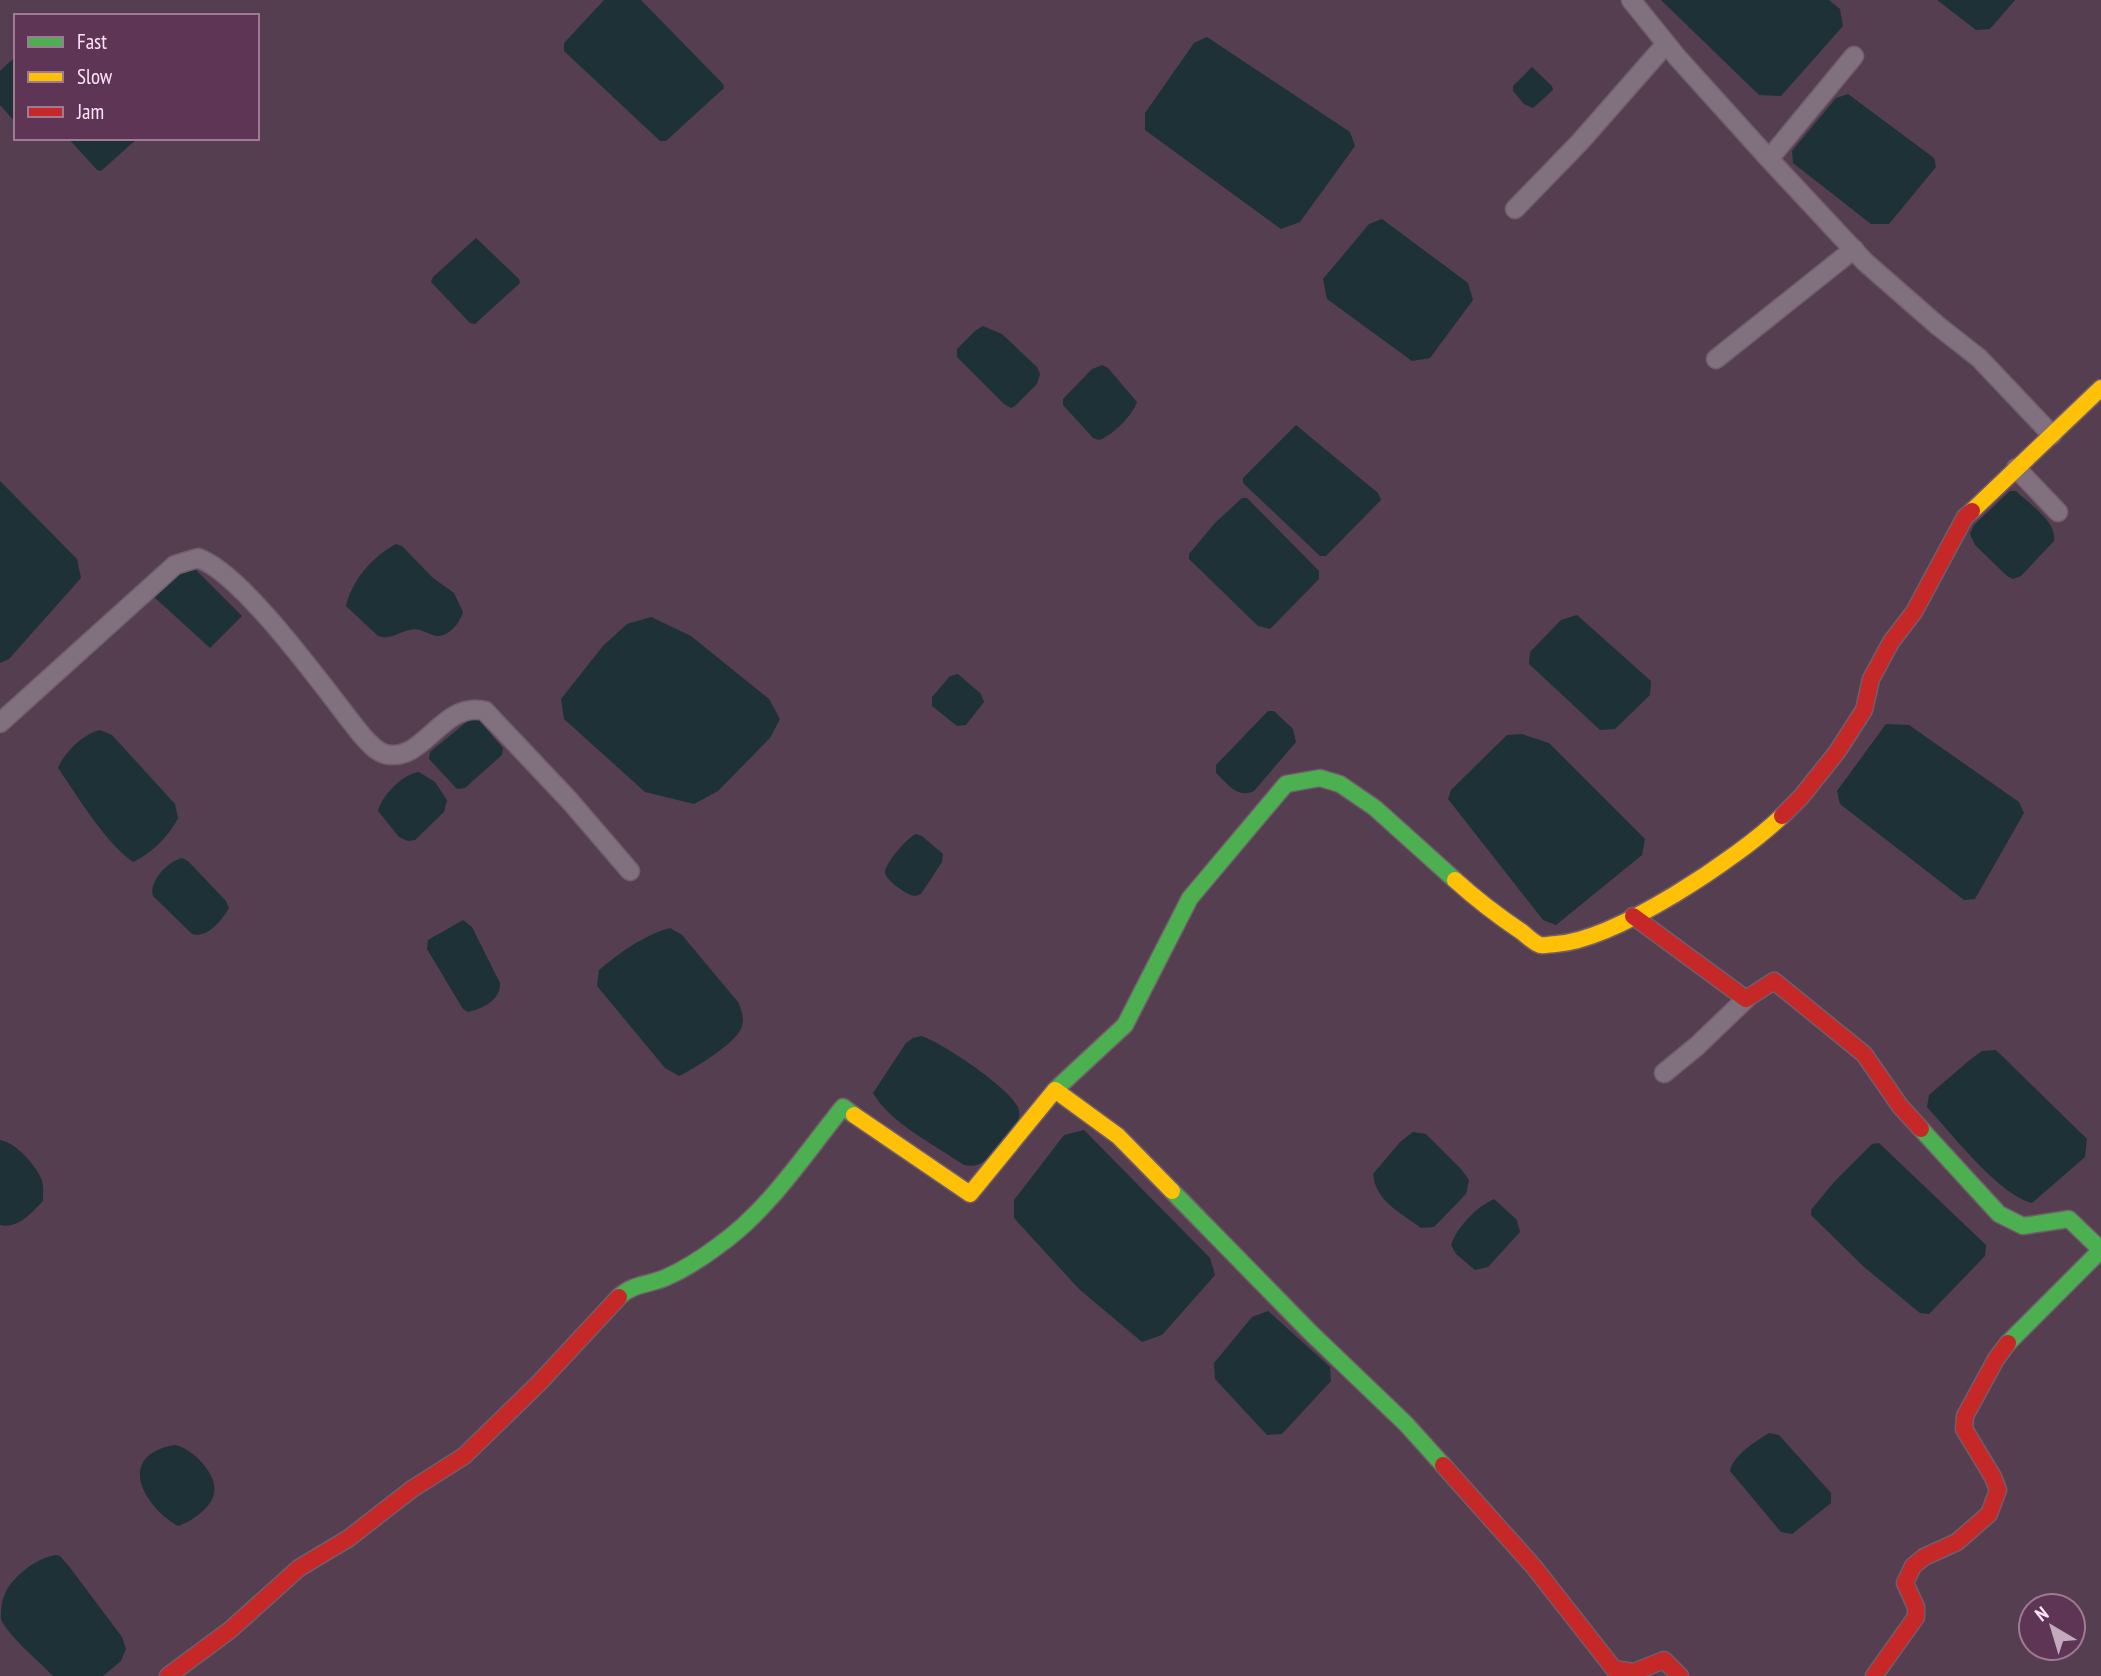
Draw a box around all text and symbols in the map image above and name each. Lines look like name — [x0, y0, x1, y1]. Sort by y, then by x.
legend — [14, 14, 259, 140]
text: Fast — [77, 28, 107, 55]
text: Slow — [77, 63, 113, 90]
text: Jam — [76, 98, 104, 125]
north arrow — [2017, 1592, 2087, 1662]
text: N — [2030, 1601, 2053, 1626]

